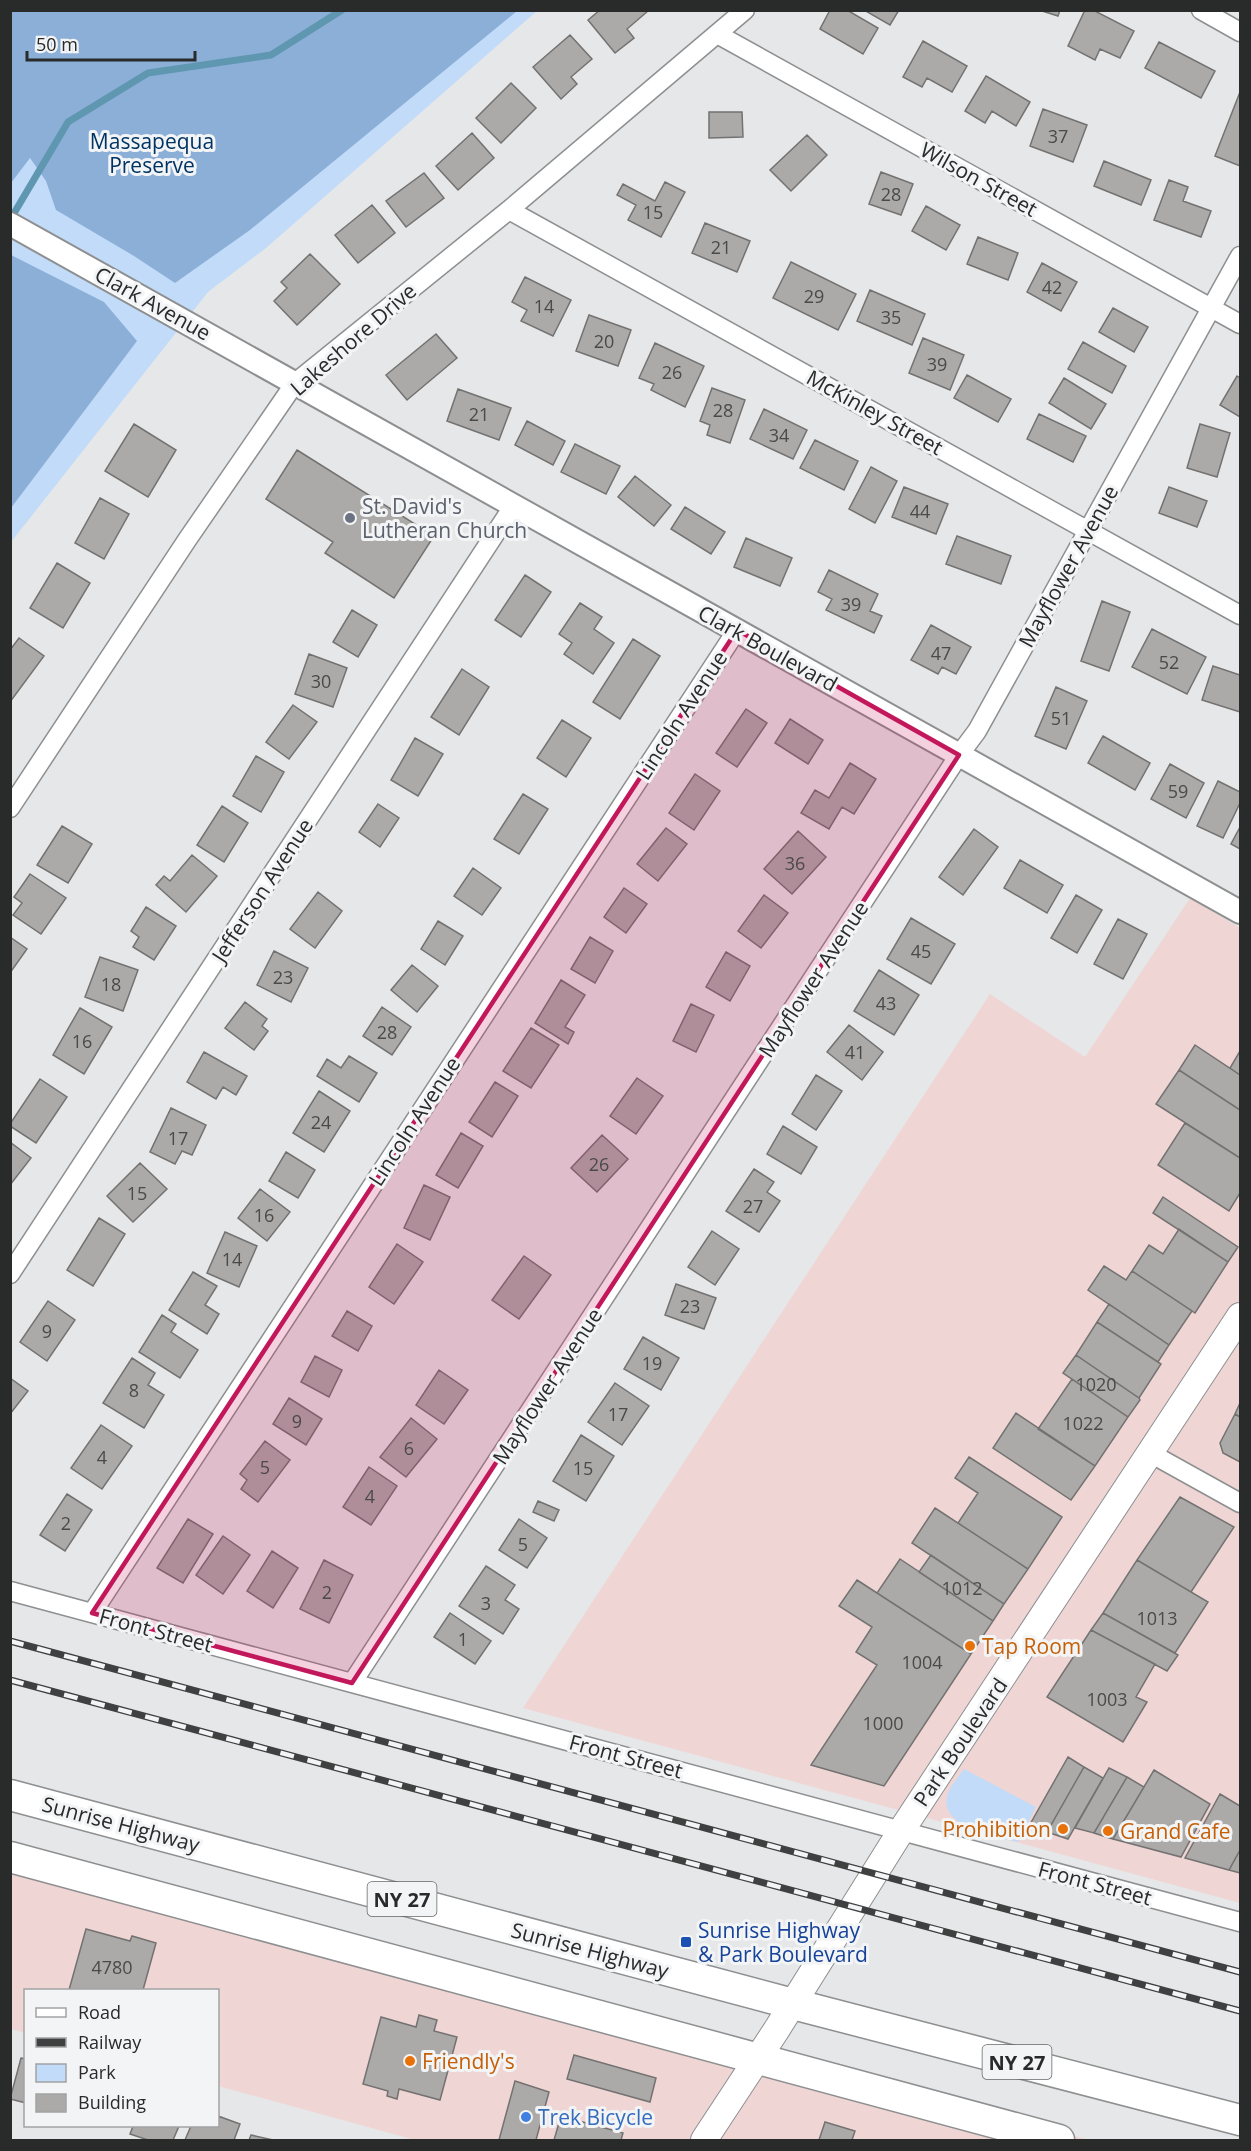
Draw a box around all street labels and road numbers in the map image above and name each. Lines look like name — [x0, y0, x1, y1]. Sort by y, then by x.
street label: Wilson Street — [916, 135, 1042, 223]
street label: Clark Avenue — [90, 260, 216, 346]
street label: Lakeshore Drive — [284, 277, 422, 401]
street label: McKinley Street — [802, 363, 948, 461]
street label: Mayflower Avenue — [1012, 480, 1124, 652]
street label: Clark Boulevard — [693, 598, 843, 698]
street label: Lincoln Avenue — [629, 645, 733, 785]
street label: Jefferson Avenue — [204, 813, 319, 969]
street label: Mayflower Avenue — [752, 895, 874, 1063]
street label: Lincoln Avenue — [362, 1051, 466, 1191]
street label: Mayflower Avenue — [486, 1302, 608, 1470]
street label: Front Street — [96, 1601, 216, 1659]
street label: Park Boulevard — [907, 1672, 1013, 1812]
street label: Front Street — [566, 1727, 686, 1785]
street label: Sunrise Highway — [39, 1790, 203, 1859]
street label: Front Street — [1035, 1854, 1155, 1912]
road number: NY 27 — [368, 1882, 436, 1916]
street label: Sunrise Highway — [508, 1916, 672, 1985]
road number: NY 27 — [982, 2045, 1052, 2079]

